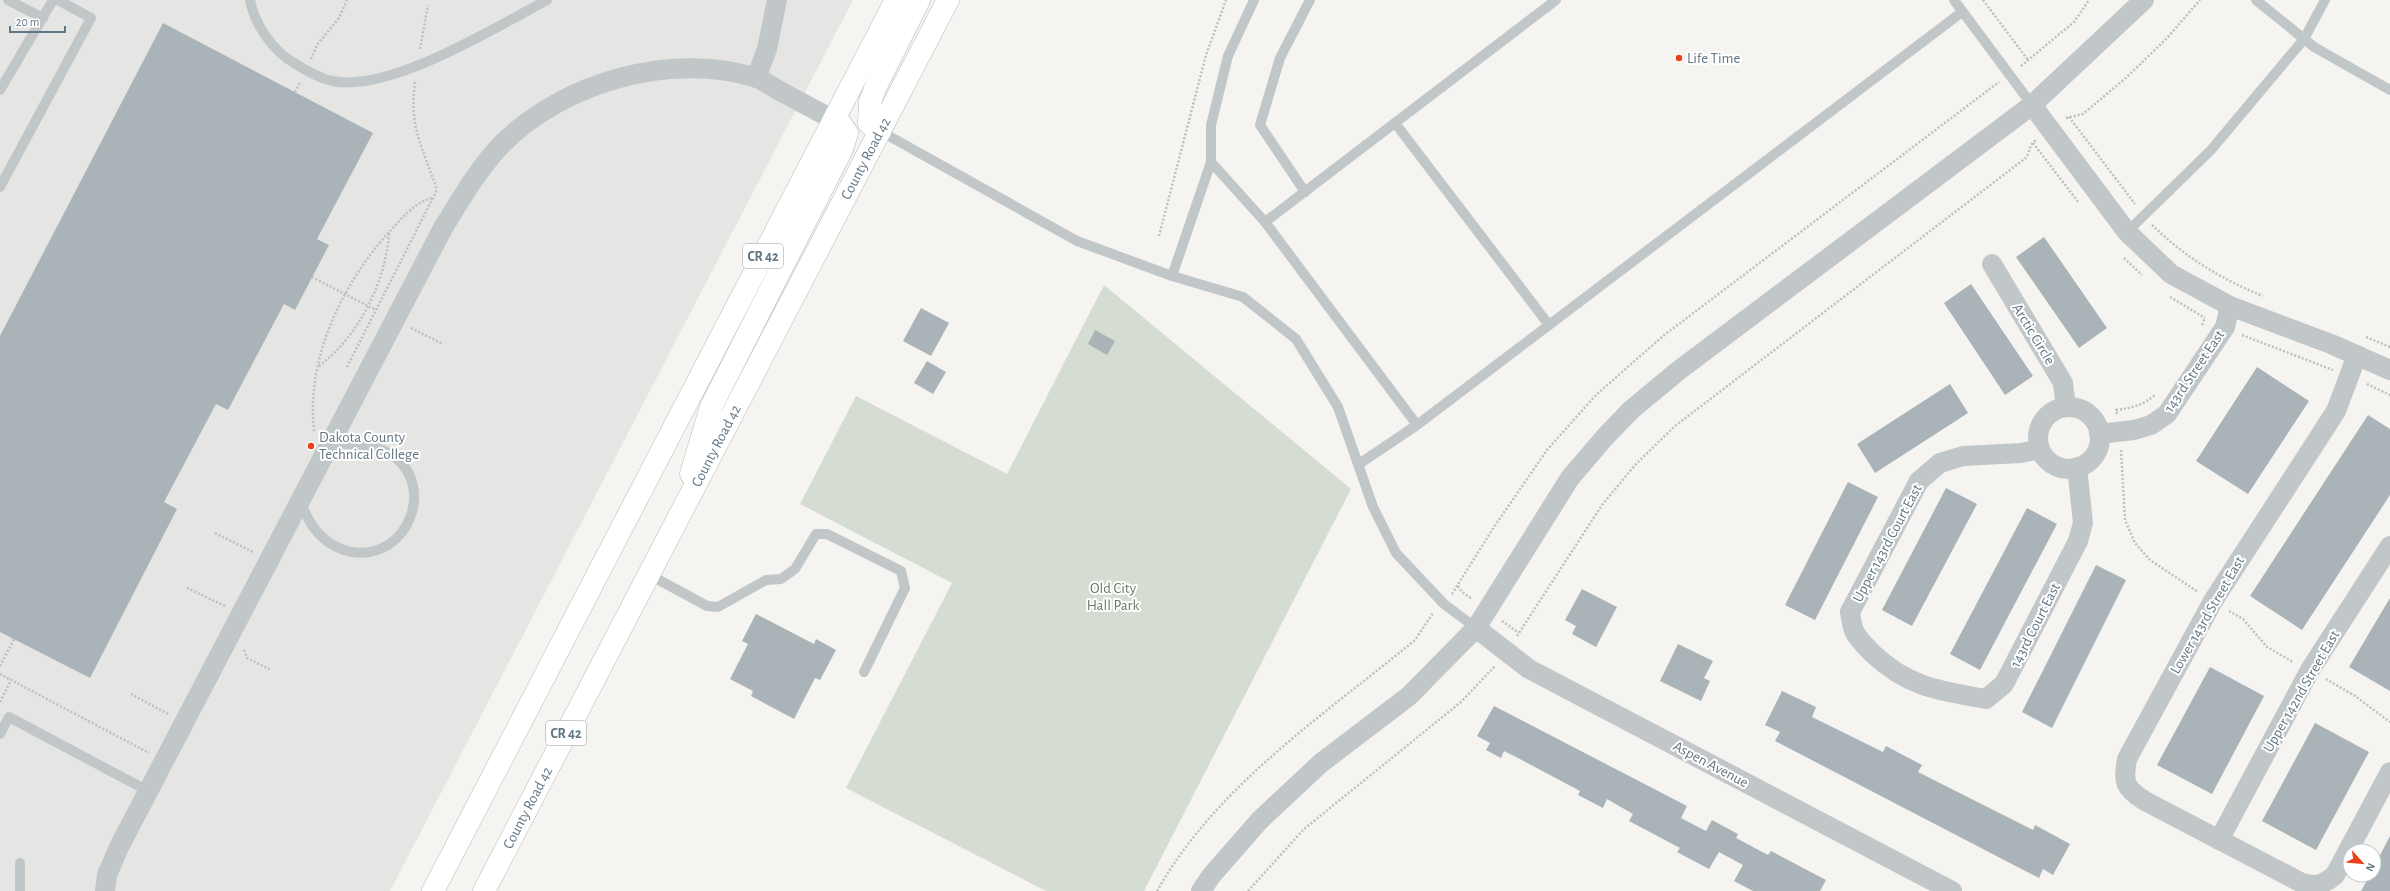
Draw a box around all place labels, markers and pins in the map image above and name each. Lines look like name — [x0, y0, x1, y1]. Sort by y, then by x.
place label: Life Time — [1687, 51, 1741, 66]
marker: Life Time — [1674, 53, 1684, 63]
place label: Dakota County Technical College — [319, 430, 419, 462]
marker: Dakota County Technical College — [306, 441, 316, 451]

